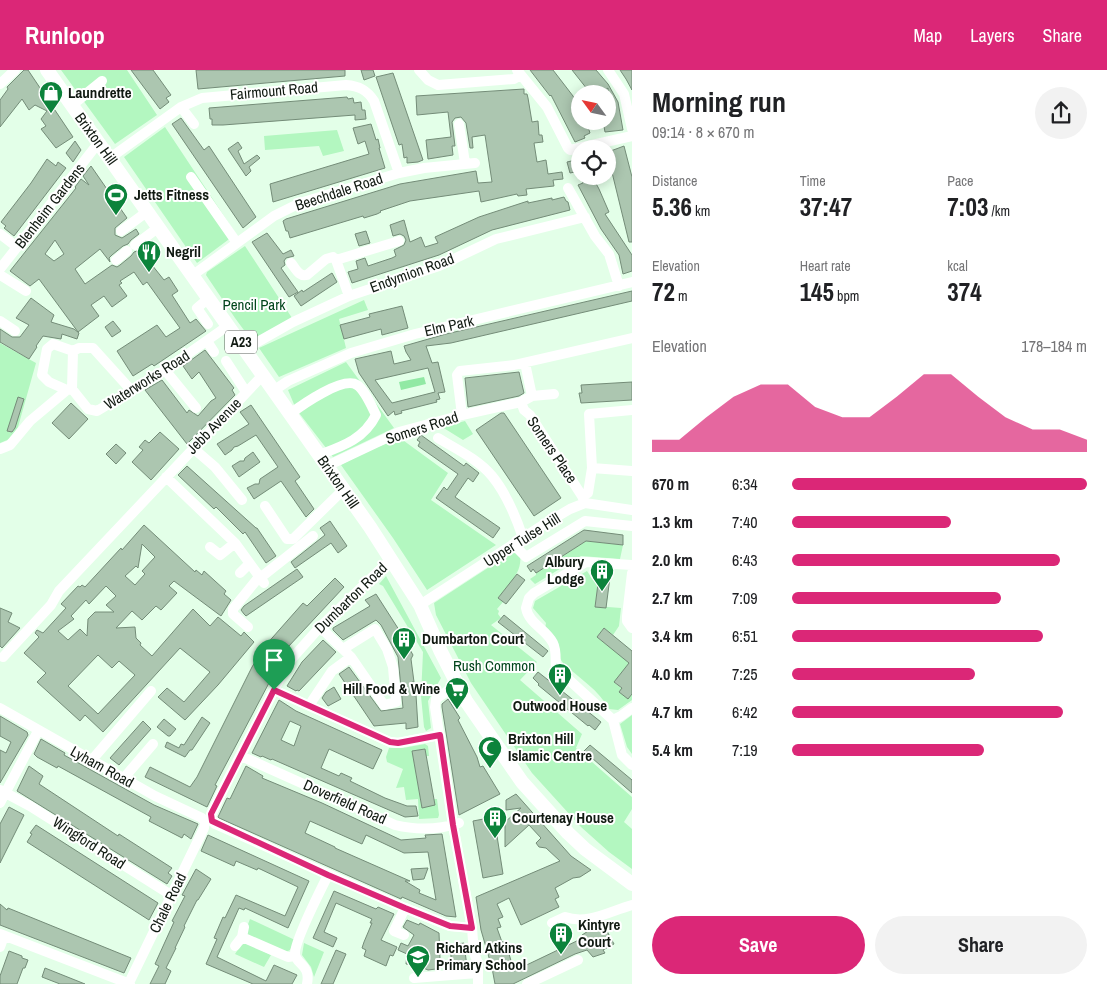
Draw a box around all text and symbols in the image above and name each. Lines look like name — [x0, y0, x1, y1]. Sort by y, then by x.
text: Runloop — [25, 19, 105, 51]
text: Map — [914, 23, 942, 48]
text: Layers — [970, 23, 1015, 48]
text: Share — [1043, 23, 1082, 48]
street label: Fairmount Road — [229, 76, 319, 105]
shop icon: Laundrette — [38, 80, 64, 114]
place label: Laundrette — [68, 82, 132, 103]
text: Morning run — [652, 83, 786, 121]
north arrow — [571, 85, 616, 130]
map controls — [571, 85, 616, 185]
button: share — [1035, 87, 1087, 139]
street label: Brixton Hill — [70, 108, 123, 169]
text: 09:14 · 8 × 670 m — [652, 121, 755, 143]
button: locate — [571, 140, 616, 185]
street label: Blenheim Gardens — [10, 159, 89, 253]
street label: Beechdale Road — [292, 167, 385, 216]
text: Distance — [652, 172, 697, 190]
text: Time — [800, 172, 826, 190]
text: Pace — [947, 172, 974, 190]
sports icon: Jetts Fitness — [103, 182, 129, 216]
place label: Jetts Fitness — [134, 184, 209, 205]
text: 5.36 — [652, 190, 692, 224]
text: 37:47 — [800, 190, 852, 224]
text: 7:03 — [947, 190, 988, 224]
text: km — [692, 202, 710, 220]
text: /km — [988, 202, 1010, 220]
restaurant icon: Negril — [136, 239, 162, 273]
place label: Negril — [166, 241, 201, 262]
street label: Endymion Road — [367, 248, 457, 297]
text: Elevation — [652, 257, 700, 275]
text: Heart rate — [800, 257, 851, 275]
text: kcal — [947, 257, 968, 275]
text: 72 — [652, 275, 675, 309]
text: 145 — [800, 275, 834, 309]
text: 374 — [947, 275, 982, 309]
text: m — [675, 287, 688, 305]
text: bpm — [834, 287, 859, 305]
park label: Pencil Park — [223, 294, 286, 315]
street label: Elm Park — [422, 309, 476, 341]
road number: A23 — [225, 330, 257, 354]
text: Elevation — [652, 335, 707, 357]
text: 178–184 m — [1021, 335, 1087, 357]
street label: Waterworks Road — [100, 345, 194, 414]
street label: Jebb Avenue — [181, 393, 246, 458]
street label: Somers Road — [383, 406, 461, 449]
street label: Somers Place — [522, 412, 583, 487]
street label: Brixton Hill — [313, 451, 364, 512]
text: 670 m — [652, 473, 689, 495]
text: 6:34 — [732, 473, 758, 495]
street label: Upper Tulse Hill — [479, 508, 564, 572]
text: 1.3 km — [652, 511, 693, 533]
text: 7:40 — [732, 511, 758, 533]
text: 2.0 km — [652, 549, 693, 571]
text: 6:43 — [732, 549, 758, 571]
place label: Albury Lodge — [545, 551, 584, 589]
street label: Dumbarton Road — [310, 558, 392, 638]
building icon: Albury Lodge — [589, 558, 615, 592]
text: 2.7 km — [652, 587, 693, 609]
text: 7:09 — [732, 587, 758, 609]
text: 3.4 km — [652, 625, 693, 647]
text: 6:51 — [732, 625, 758, 647]
building icon: Dumbarton Court — [391, 626, 417, 660]
place label: Dumbarton Court — [422, 628, 524, 649]
pin — [253, 639, 295, 690]
icon: arrive — [260, 646, 288, 674]
park label: Rush Common — [453, 655, 535, 676]
building icon: Outwood House — [547, 662, 573, 696]
text: 4.0 km — [652, 663, 693, 685]
text: 7:25 — [732, 663, 758, 685]
supermarket icon: Hill Food & Wine — [444, 676, 470, 710]
place label: Hill Food & Wine — [343, 678, 440, 699]
place label: Outwood House — [513, 695, 607, 716]
text: 4.7 km — [652, 701, 693, 723]
text: 6:42 — [732, 701, 758, 723]
place label: Brixton Hill Islamic Centre — [508, 728, 592, 766]
mosque icon: Brixton Hill Islamic Centre — [477, 735, 503, 769]
text: 5.4 km — [652, 739, 693, 761]
text: 7:19 — [732, 739, 758, 761]
street label: Lyham Road — [67, 741, 138, 793]
street label: Doverfield Road — [300, 774, 390, 829]
building icon: Courtenay House — [482, 805, 508, 839]
place label: Courtenay House — [512, 807, 614, 828]
street label: Wingford Road — [49, 811, 130, 874]
street label: Chale Road — [144, 869, 191, 937]
place label: Kintyre Court — [578, 914, 621, 952]
button: Save — [652, 916, 865, 974]
button: Share — [875, 916, 1087, 974]
building icon: Kintyre Court — [548, 921, 574, 955]
place label: Richard Atkins Primary School — [436, 937, 526, 975]
school or university icon: Richard Atkins Primary School — [405, 944, 431, 978]

